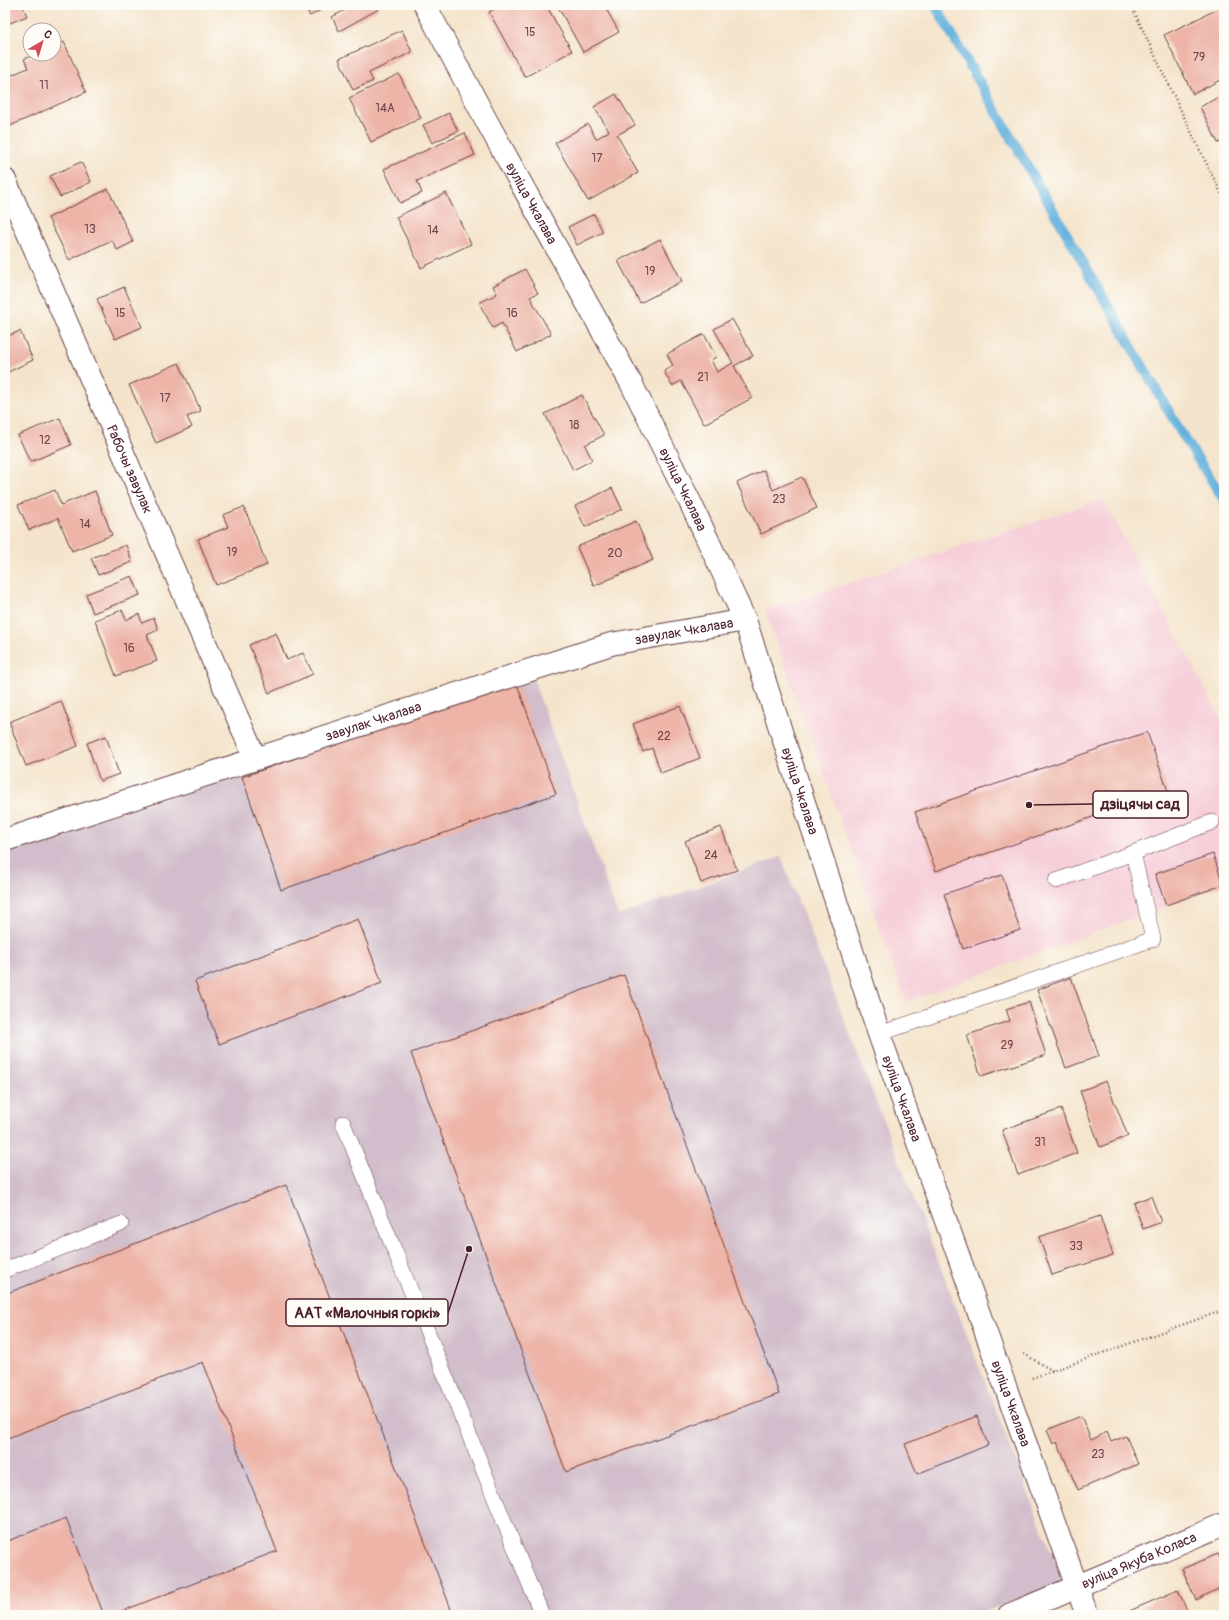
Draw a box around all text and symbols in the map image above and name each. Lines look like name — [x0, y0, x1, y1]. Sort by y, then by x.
north arrow — [22, 22, 62, 62]
house number: 15 — [524, 25, 536, 40]
text: С — [41, 27, 55, 42]
house number: 79 — [1193, 50, 1205, 65]
house number: 11 — [39, 78, 49, 93]
house number: 14А — [375, 101, 395, 116]
house number: 17 — [591, 151, 603, 166]
street label: вуліца Чкалава — [502, 160, 561, 247]
house number: 13 — [84, 222, 96, 237]
house number: 14 — [427, 223, 439, 238]
house number: 19 — [645, 264, 655, 279]
house number: 15 — [114, 306, 126, 321]
house number: 16 — [506, 306, 518, 321]
house number: 21 — [697, 370, 709, 385]
house number: 17 — [159, 391, 171, 406]
house number: 18 — [569, 418, 579, 433]
street label: Рабочы завулак — [103, 422, 156, 516]
house number: 12 — [39, 433, 51, 448]
street label: вуліца Чкалава — [655, 445, 710, 534]
house number: 23 — [772, 492, 786, 507]
house number: 14 — [79, 517, 91, 532]
house number: 19 — [227, 545, 237, 560]
house number: 20 — [608, 546, 622, 561]
street label: завулак Чкалава — [633, 614, 735, 649]
house number: 16 — [123, 641, 135, 656]
street label: завулак Чкалава — [323, 698, 423, 745]
house number: 22 — [657, 729, 671, 744]
street label: вуліца Чкалава — [778, 745, 822, 837]
callout: дзіцячы сад — [1093, 791, 1188, 818]
text: дзіцячы сад — [1099, 795, 1181, 814]
house number: 24 — [704, 848, 718, 863]
house number: 29 — [1001, 1038, 1013, 1053]
street label: вуліца Чкалава — [878, 1053, 925, 1144]
house number: 31 — [1034, 1135, 1046, 1150]
house number: 33 — [1069, 1239, 1083, 1254]
callout: ААТ «Малочныя горкі» — [286, 1299, 448, 1326]
text: ААТ «Малочныя горкі» — [294, 1304, 440, 1323]
street label: вуліца Чкалава — [988, 1358, 1034, 1449]
house number: 23 — [1091, 1447, 1105, 1462]
street label: вуліца Якуба Коласа — [1079, 1529, 1199, 1592]

